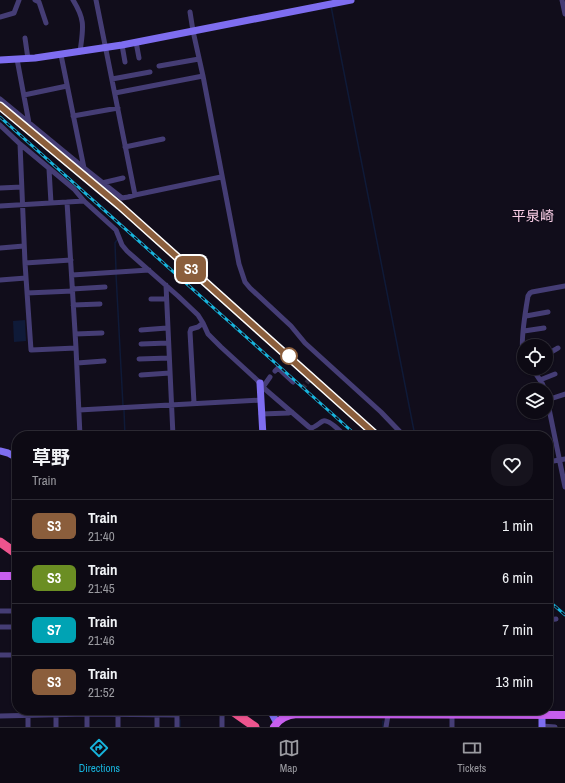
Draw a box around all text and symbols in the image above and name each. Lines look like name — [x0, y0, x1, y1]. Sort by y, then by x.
district label: 平泉崎 — [512, 207, 554, 225]
line badge: S3 — [173, 256, 209, 282]
text: S3 — [184, 260, 198, 278]
map controls — [517, 339, 553, 419]
button: locate — [517, 339, 553, 375]
unlabelled marker — [280, 347, 298, 365]
button: layers — [517, 383, 553, 419]
text: 草野 — [32, 444, 70, 470]
button: heart — [491, 444, 533, 486]
text: Train — [32, 472, 57, 489]
text: Train — [88, 507, 117, 528]
text: 1 min — [502, 515, 533, 536]
text: S3 — [47, 517, 61, 535]
text: 21:40 — [88, 528, 115, 545]
text: Train — [88, 559, 117, 580]
text: 6 min — [502, 567, 533, 588]
text: S3 — [47, 569, 61, 587]
text: 21:45 — [88, 580, 115, 597]
text: Train — [88, 611, 117, 632]
text: 7 min — [502, 619, 533, 640]
text: S7 — [47, 621, 61, 639]
text: 21:46 — [88, 632, 115, 649]
text: Train — [88, 663, 117, 684]
text: 13 min — [495, 671, 533, 692]
text: S3 — [47, 673, 61, 691]
text: 21:52 — [88, 684, 115, 701]
tab: Directions — [79, 737, 120, 775]
tab: Map — [278, 737, 300, 775]
tab: Tickets — [457, 737, 486, 775]

